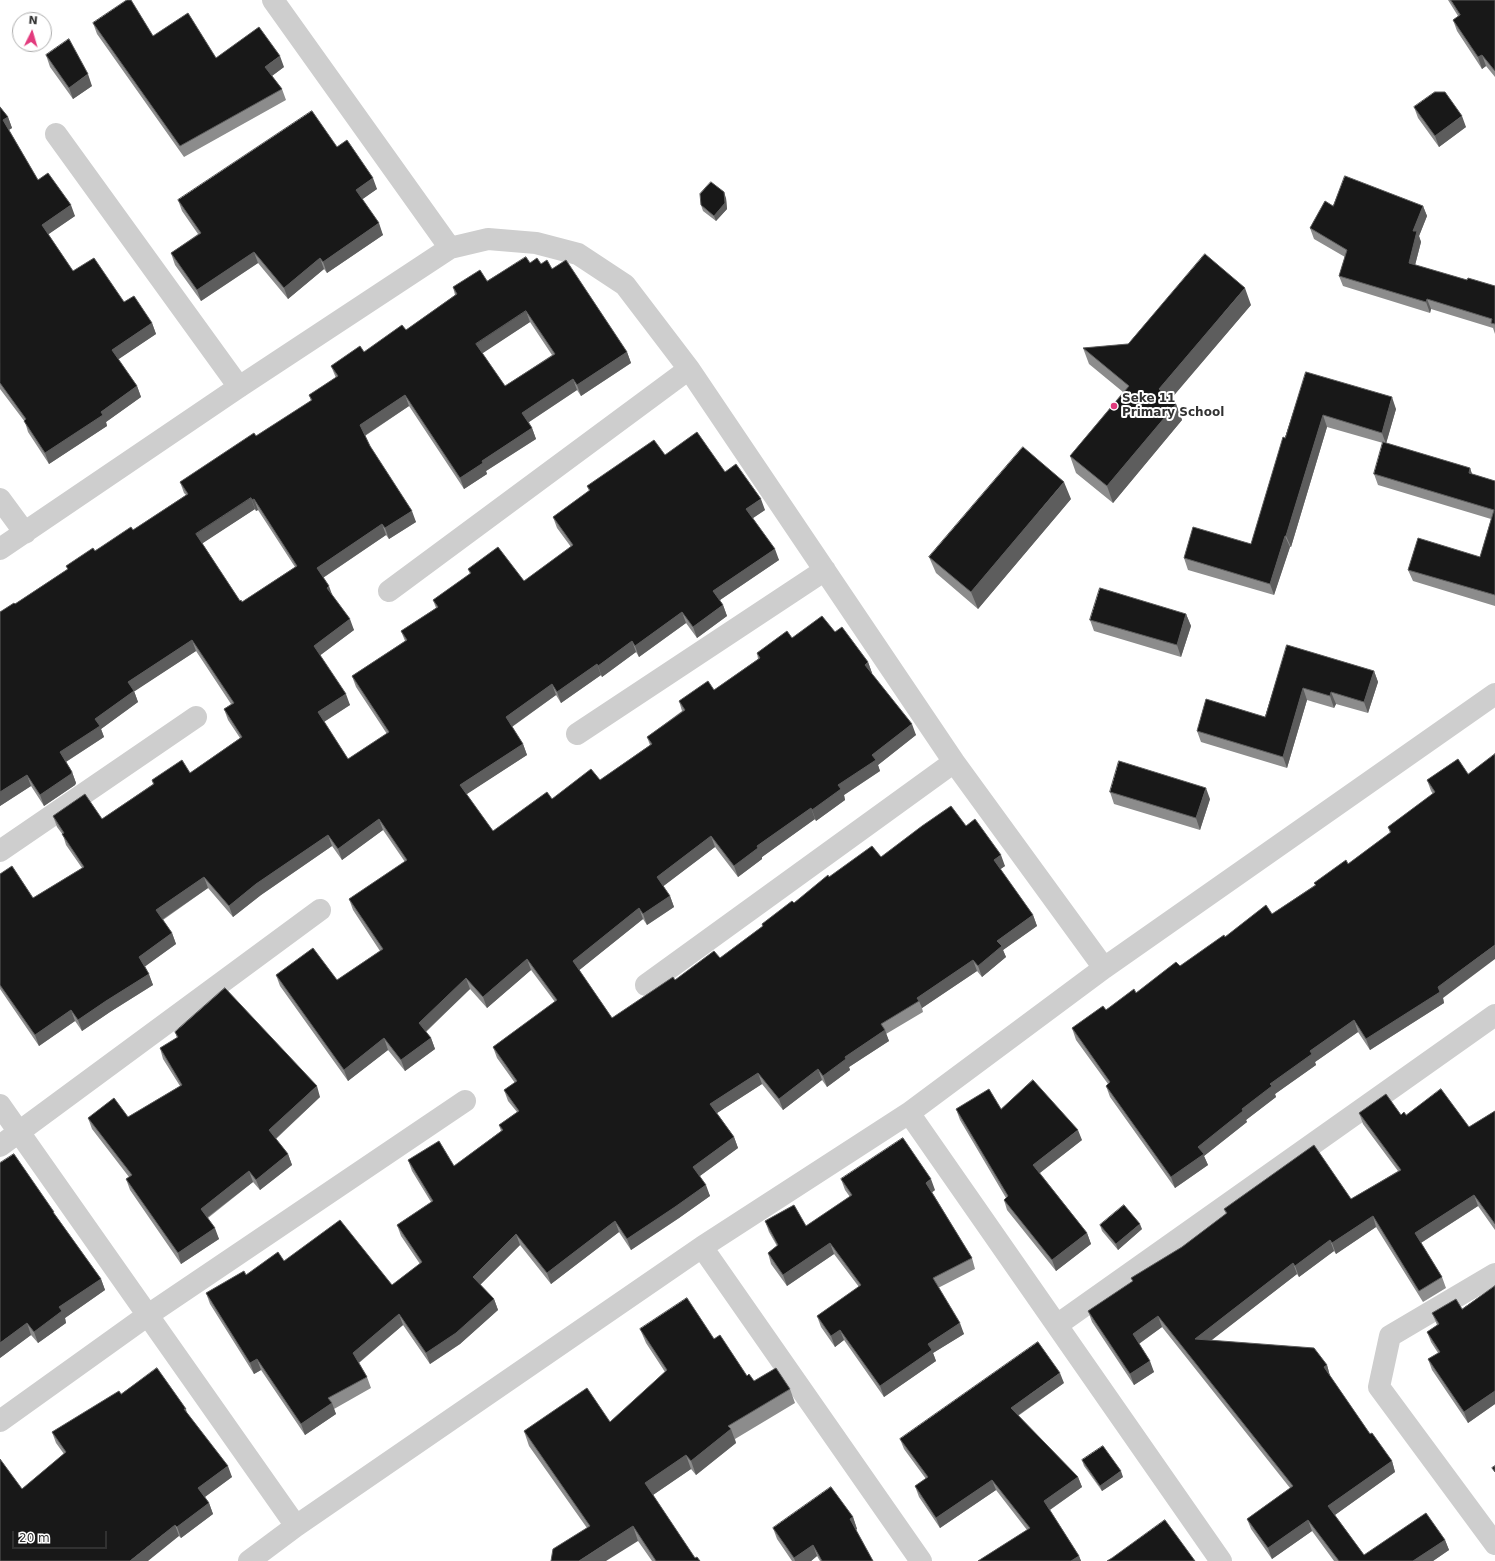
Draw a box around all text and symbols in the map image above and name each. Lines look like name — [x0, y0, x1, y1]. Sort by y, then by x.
north arrow — [12, 12, 52, 52]
text: N — [28, 14, 38, 27]
place label: Seke 11 Primary School — [1122, 392, 1224, 420]
marker: Seke 11 Primary School — [1109, 401, 1119, 411]
scale bar — [14, 1523, 109, 1549]
text: 20 m — [19, 1531, 50, 1545]

